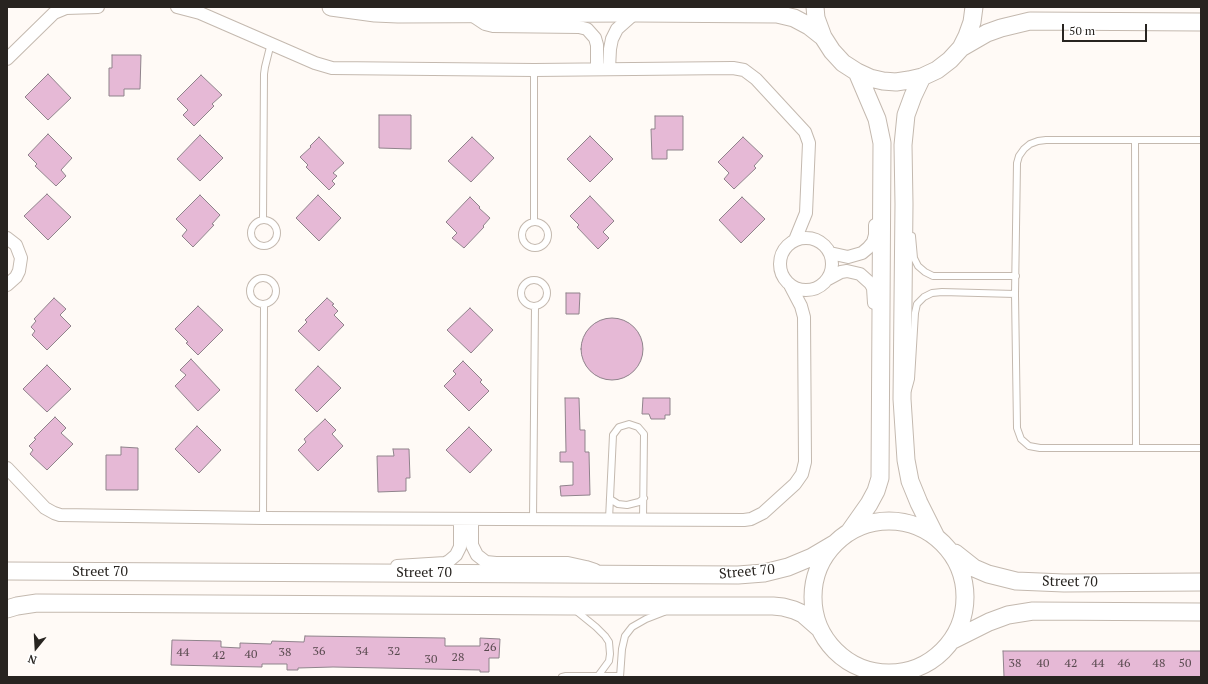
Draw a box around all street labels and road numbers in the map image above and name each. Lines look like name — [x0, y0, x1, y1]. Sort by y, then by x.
street label: Street 70 — [719, 561, 775, 583]
street label: Street 70 — [72, 564, 128, 580]
street label: Street 70 — [396, 565, 452, 581]
street label: Street 70 — [1042, 573, 1098, 591]

